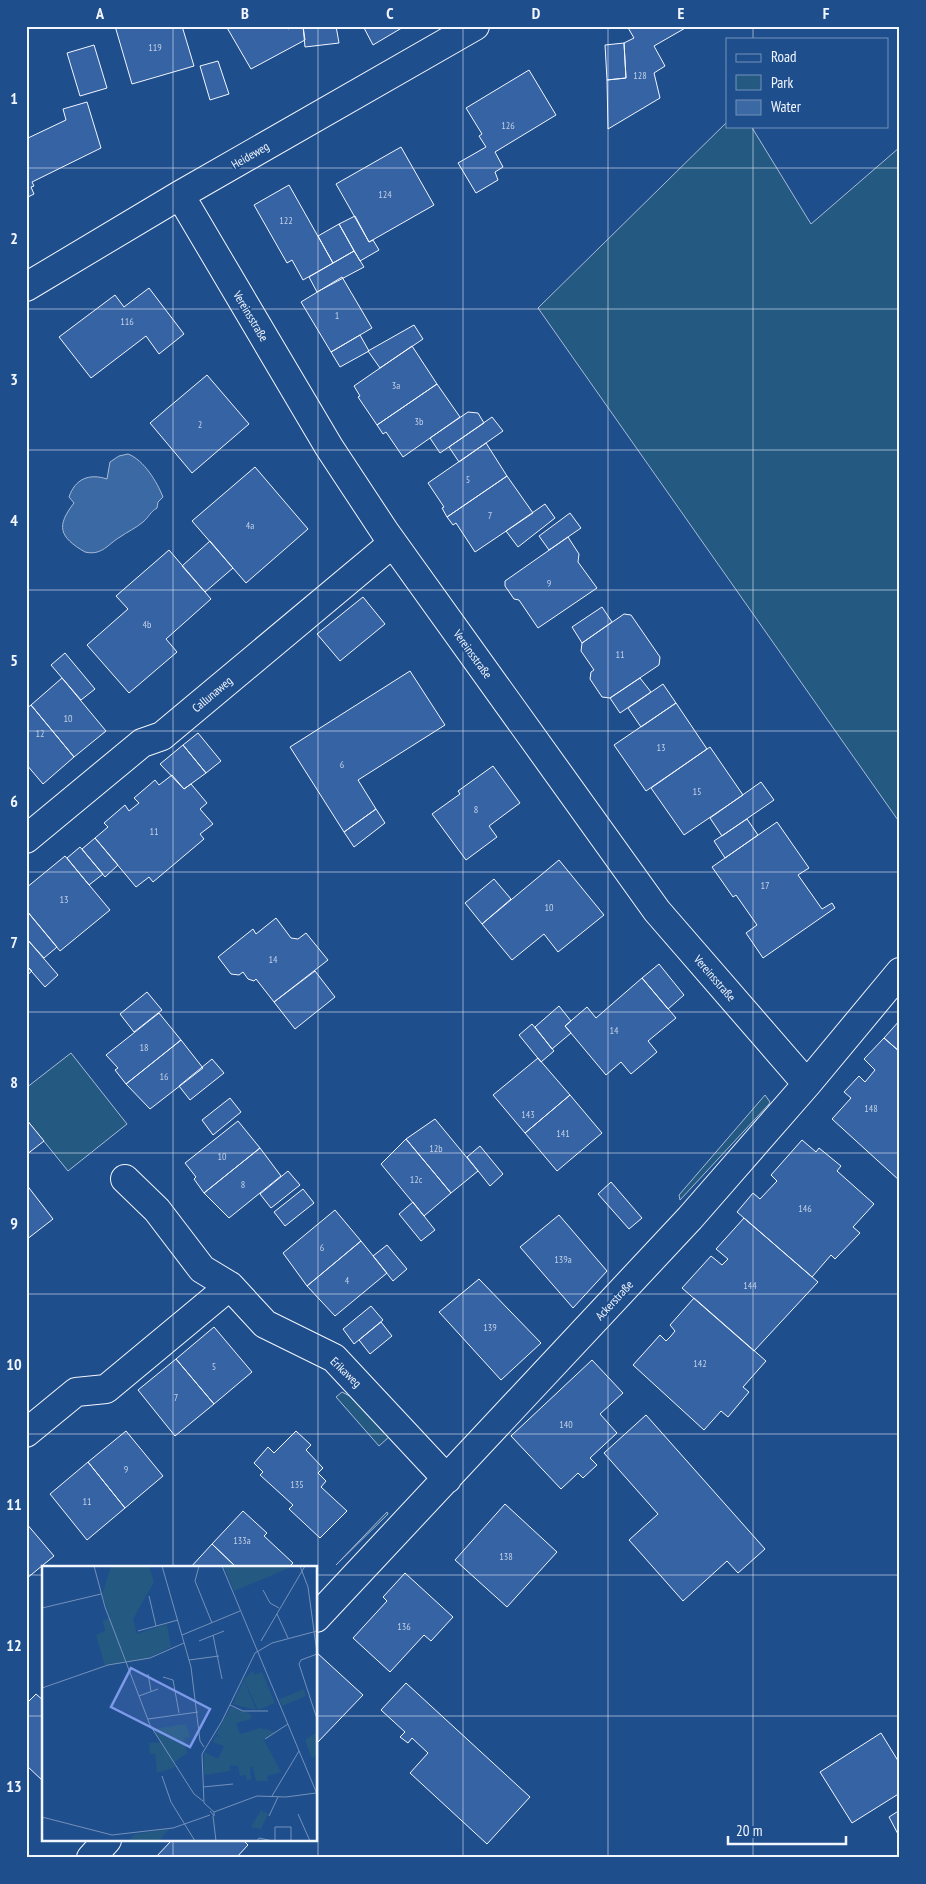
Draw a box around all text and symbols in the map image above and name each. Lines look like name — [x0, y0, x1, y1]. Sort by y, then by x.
text: A — [95, 3, 105, 23]
text: B — [241, 3, 249, 23]
text: C — [386, 3, 394, 23]
text: D — [532, 3, 541, 23]
text: E — [678, 3, 685, 23]
text: F — [823, 3, 830, 23]
legend — [726, 38, 888, 128]
house number: 119 — [148, 41, 162, 54]
text: Road — [771, 47, 797, 66]
house number: 128 — [633, 69, 647, 82]
text: Park — [771, 73, 793, 92]
text: 1 — [10, 88, 18, 108]
text: Water — [771, 97, 802, 116]
house number: 126 — [501, 119, 515, 132]
street label: Heideweg — [228, 138, 272, 172]
house number: 124 — [378, 188, 392, 201]
house number: 122 — [279, 214, 293, 227]
text: 2 — [10, 228, 18, 248]
street label: Vereinsstraße — [230, 287, 272, 344]
house number: 1 — [335, 309, 339, 322]
house number: 116 — [120, 315, 134, 328]
text: 3 — [10, 369, 18, 389]
house number: 3a — [392, 379, 400, 392]
house number: 3b — [415, 415, 423, 428]
house number: 2 — [198, 418, 202, 431]
house number: 5 — [466, 473, 470, 486]
house number: 7 — [488, 509, 492, 522]
text: 4 — [10, 510, 18, 530]
house number: 4a — [246, 519, 254, 532]
house number: 9 — [547, 577, 551, 590]
house number: 4b — [143, 618, 151, 631]
street label: Vereinsstraße — [450, 626, 496, 681]
house number: 11 — [616, 648, 625, 661]
text: 5 — [10, 650, 18, 670]
street label: Callunaweg — [189, 673, 235, 715]
house number: 10 — [64, 712, 73, 725]
house number: 12 — [36, 727, 45, 740]
house number: 13 — [657, 741, 666, 754]
house number: 6 — [340, 758, 345, 771]
house number: 15 — [693, 785, 702, 798]
text: 6 — [10, 791, 18, 811]
house number: 8 — [474, 803, 478, 816]
house number: 11 — [150, 825, 159, 838]
house number: 17 — [761, 879, 770, 892]
house number: 13 — [60, 893, 69, 906]
house number: 10 — [545, 901, 554, 914]
text: 7 — [10, 932, 18, 952]
street label: Vereinsstraße — [690, 951, 739, 1004]
house number: 14 — [269, 953, 278, 966]
house number: 14 — [610, 1024, 619, 1037]
house number: 18 — [140, 1041, 149, 1054]
house number: 16 — [160, 1070, 169, 1083]
text: 8 — [10, 1072, 18, 1092]
house number: 148 — [864, 1102, 878, 1115]
house number: 143 — [521, 1108, 535, 1121]
house number: 141 — [556, 1127, 570, 1140]
house number: 12b — [429, 1142, 443, 1155]
house number: 10 — [218, 1150, 227, 1163]
house number: 12c — [410, 1173, 423, 1186]
house number: 8 — [241, 1178, 245, 1191]
house number: 146 — [798, 1202, 812, 1215]
text: 9 — [10, 1213, 18, 1233]
house number: 6 — [320, 1241, 325, 1254]
house number: 139a — [554, 1253, 572, 1266]
house number: 4 — [345, 1274, 350, 1287]
street label: Ackerstraße — [592, 1277, 636, 1323]
house number: 144 — [743, 1279, 757, 1292]
house number: 139 — [483, 1321, 497, 1334]
text: 10 — [6, 1354, 22, 1374]
street label: Erikaweg — [327, 1354, 365, 1390]
house number: 142 — [693, 1357, 707, 1370]
house number: 5 — [212, 1360, 216, 1373]
house number: 7 — [174, 1391, 178, 1404]
house number: 140 — [559, 1418, 573, 1431]
house number: 9 — [124, 1463, 128, 1476]
house number: 135 — [290, 1478, 304, 1491]
text: 11 — [6, 1494, 22, 1514]
house number: 11 — [83, 1495, 92, 1508]
house number: 133a — [233, 1534, 251, 1547]
house number: 138 — [499, 1550, 513, 1563]
inset map — [42, 1566, 318, 1842]
house number: 136 — [397, 1620, 411, 1633]
text: 12 — [6, 1635, 22, 1655]
text: 13 — [6, 1776, 22, 1796]
scale bar — [728, 1814, 846, 1846]
text: 20 m — [736, 1821, 762, 1840]

